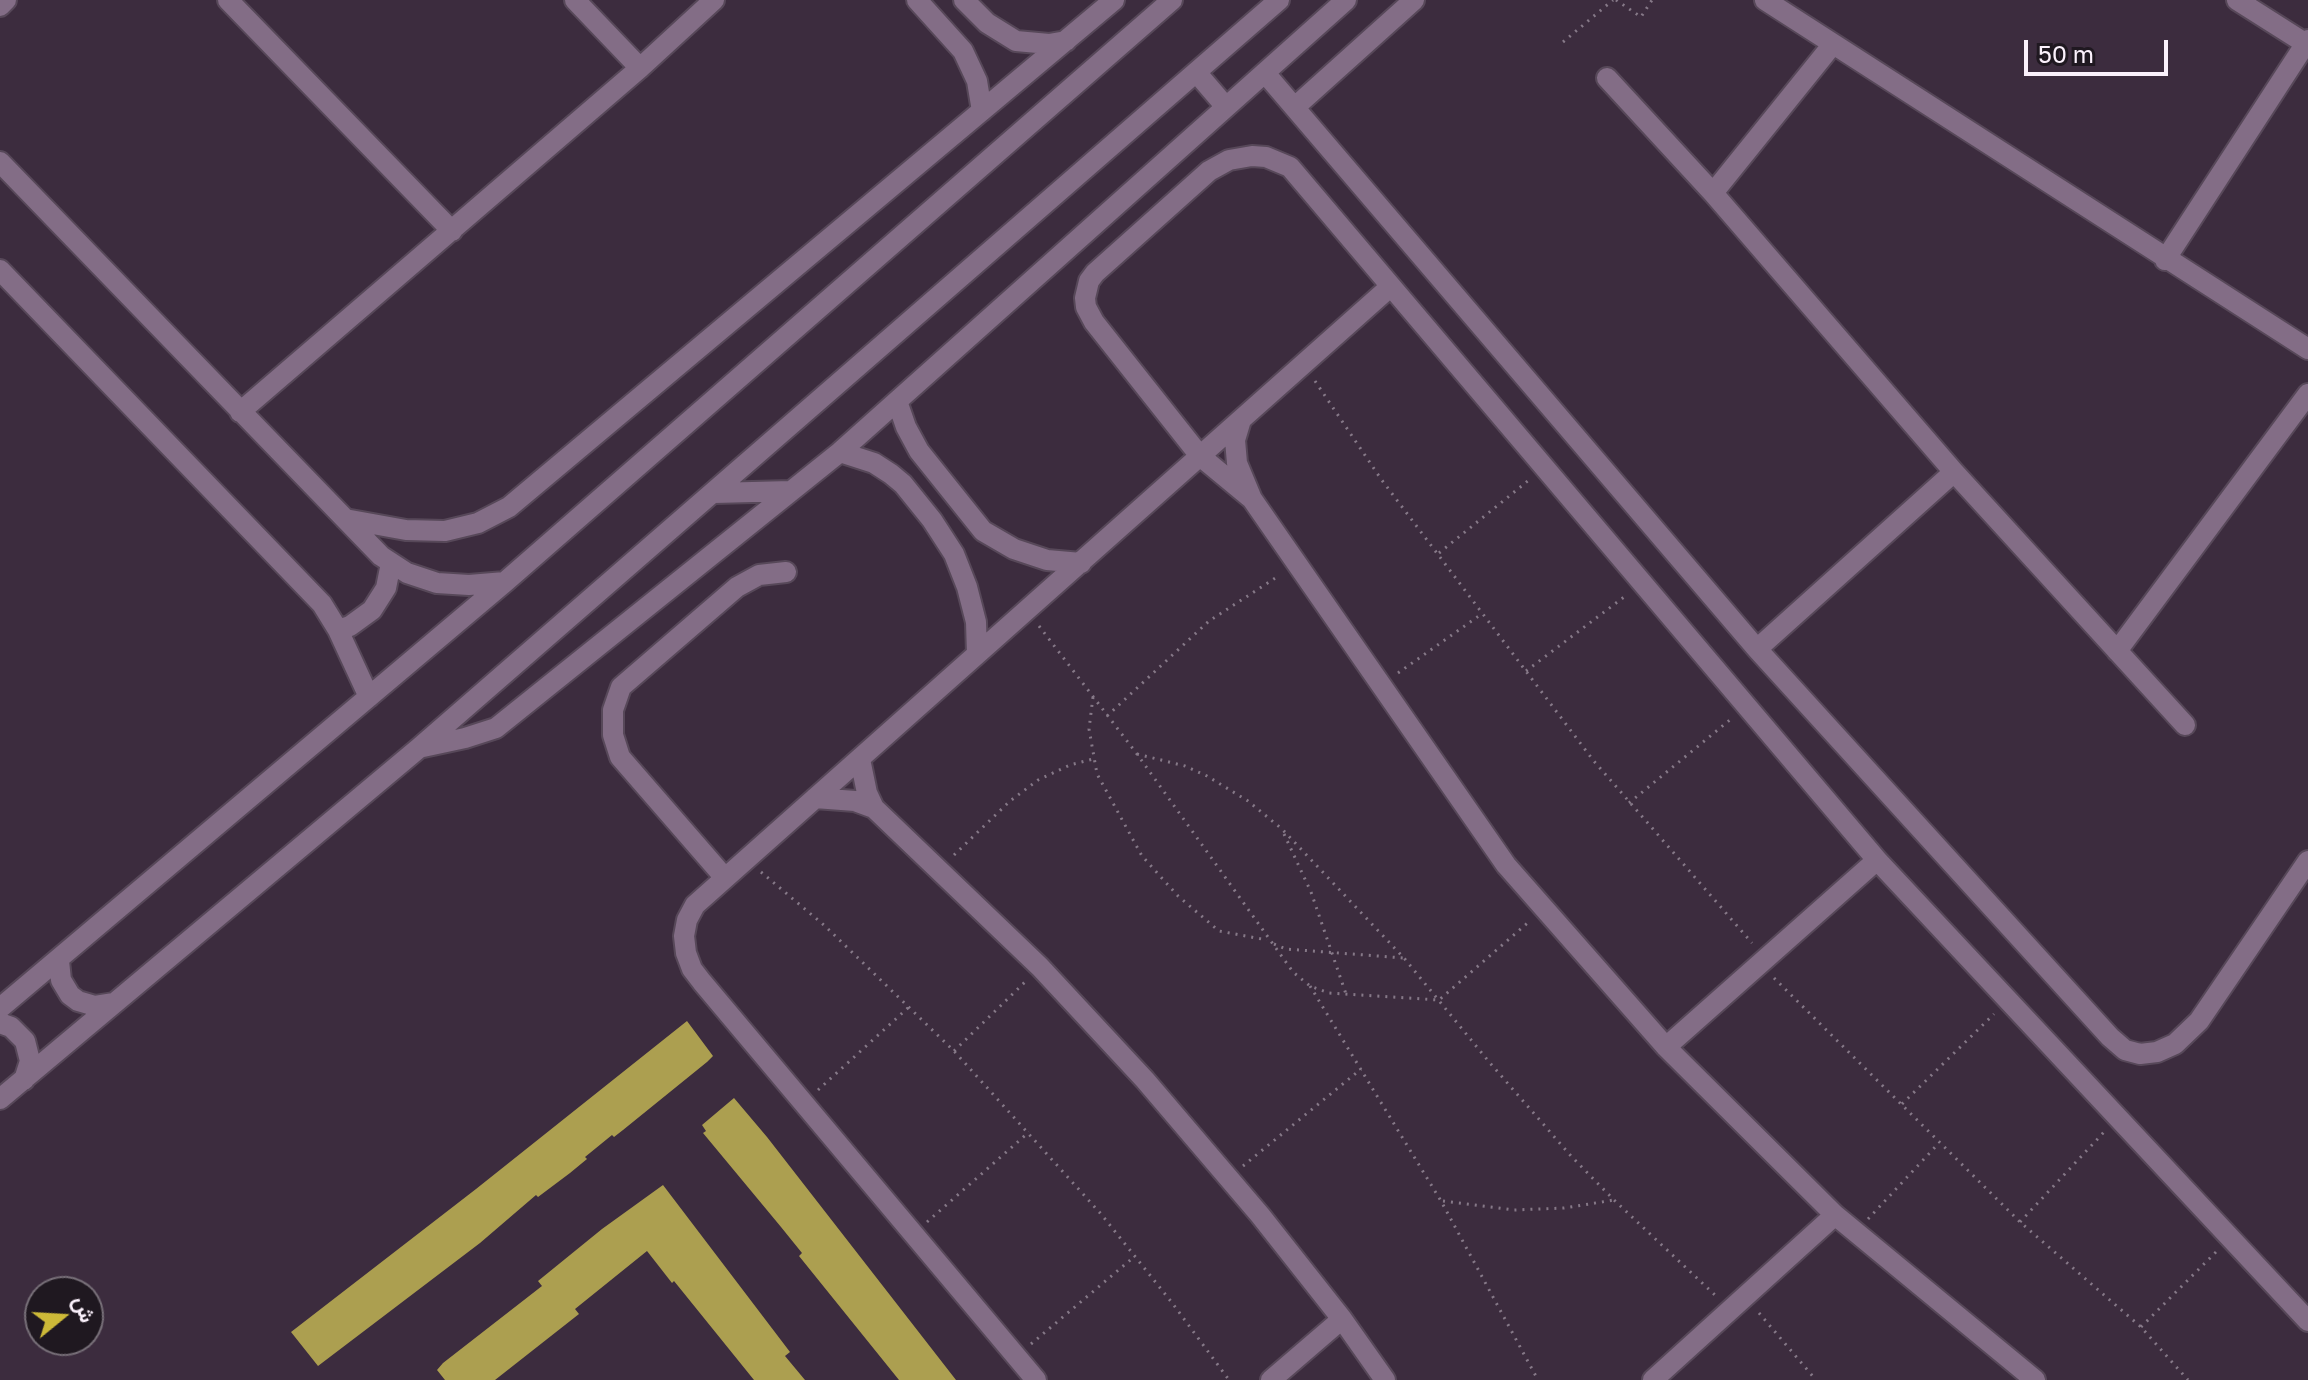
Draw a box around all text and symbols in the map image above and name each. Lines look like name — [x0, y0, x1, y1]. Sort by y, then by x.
scale bar — [2028, 24, 2172, 74]
text: 50 m — [2038, 39, 2094, 68]
north arrow — [24, 1276, 104, 1356]
text: ش — [68, 1292, 102, 1326]

